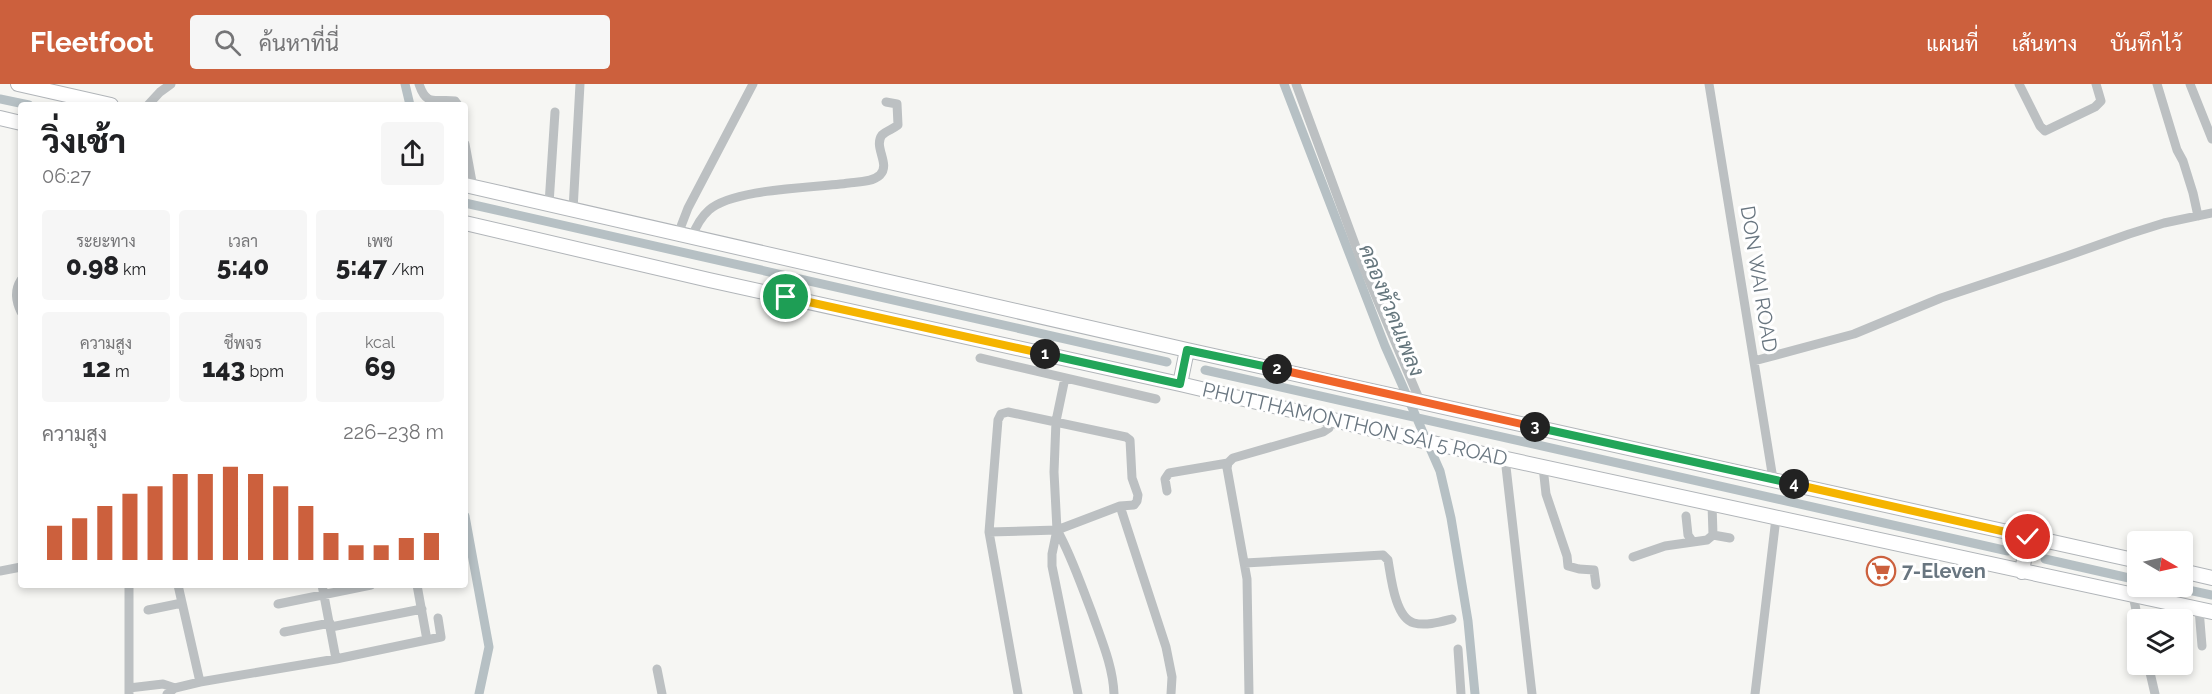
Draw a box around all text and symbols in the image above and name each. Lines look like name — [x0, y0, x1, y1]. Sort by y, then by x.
search box — [190, 15, 610, 69]
text: Fleetfoot — [30, 26, 154, 59]
icon: search — [211, 26, 244, 59]
text: ค้นหาที่นี่ — [259, 30, 339, 56]
text: แผนที่ — [1926, 31, 1979, 56]
text: เส้นทาง — [2012, 31, 2077, 56]
text: บันทึกไว้ — [2110, 31, 2182, 56]
text: วิ่งเช้า — [42, 122, 126, 161]
button: share — [381, 122, 444, 185]
text: 06:27 — [42, 164, 91, 188]
street label: DON WAI ROAD — [1736, 204, 1782, 354]
text: ระยะทาง — [76, 232, 136, 251]
text: เวลา — [228, 232, 258, 251]
text: เพซ — [367, 232, 393, 251]
water label: คลองหัวคนเพลง — [1354, 240, 1430, 380]
text: 0.98 — [66, 251, 119, 281]
text: 5:40 — [217, 251, 269, 281]
text: 5:47 — [336, 251, 387, 281]
text: km — [119, 260, 146, 279]
text: /km — [387, 260, 424, 279]
pin — [760, 271, 811, 322]
icon: arrive — [769, 280, 802, 313]
text: kcal — [365, 333, 395, 352]
text: ความสูง — [80, 334, 132, 353]
text: ชีพจร — [224, 334, 262, 353]
pin: 1 — [1030, 339, 1060, 369]
text: 1 — [1041, 344, 1049, 363]
text: 69 — [364, 352, 396, 382]
text: 12 — [82, 353, 111, 383]
text: 143 — [202, 353, 245, 383]
pin: 2 — [1262, 354, 1292, 384]
text: 2 — [1272, 359, 1282, 378]
text: m — [111, 362, 130, 381]
text: bpm — [245, 362, 284, 381]
street label: PHUTTHAMONTHON SAI 5 ROAD — [1200, 377, 1510, 471]
pin: 3 — [1520, 412, 1550, 442]
text: 3 — [1531, 417, 1539, 436]
text: 226–238 m — [343, 420, 444, 444]
text: ความสูง — [42, 422, 107, 446]
pin: 4 — [1779, 469, 1809, 499]
text: 4 — [1789, 474, 1799, 493]
pin — [2002, 511, 2053, 562]
icon: check — [2011, 520, 2044, 553]
north arrow — [2127, 531, 2193, 597]
map controls — [2127, 531, 2193, 675]
supermarket icon: 7-Eleven — [1865, 555, 1897, 587]
place label: 7-Eleven — [1902, 559, 1986, 583]
button: layers — [2127, 609, 2193, 675]

